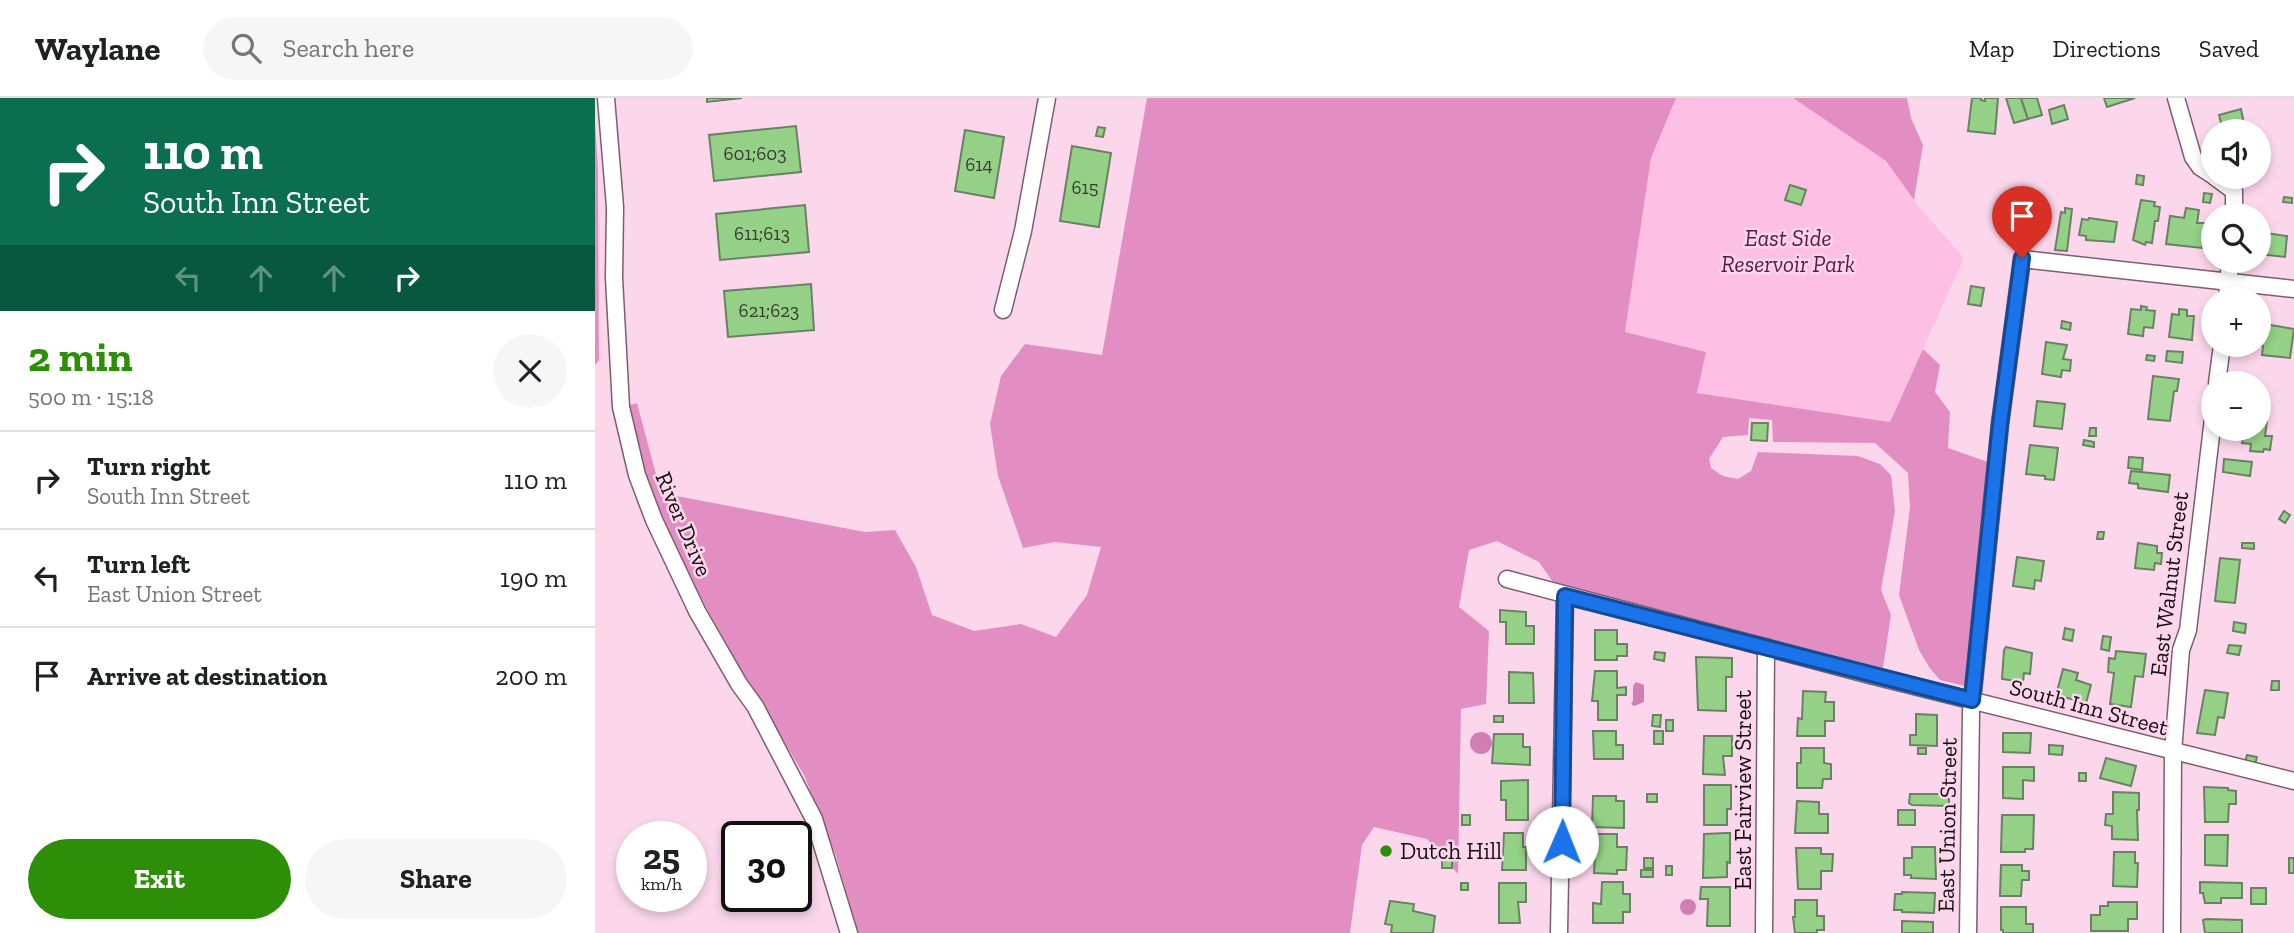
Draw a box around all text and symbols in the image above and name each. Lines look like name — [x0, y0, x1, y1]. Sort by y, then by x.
search box — [203, 17, 693, 80]
text: Waylane — [35, 29, 161, 68]
icon: search — [227, 29, 265, 67]
text: Search here — [283, 32, 414, 64]
text: Map — [1969, 34, 2015, 63]
text: Directions — [2053, 34, 2161, 63]
text: Saved — [2199, 34, 2259, 63]
map controls — [2201, 119, 2271, 441]
button: sound — [2201, 119, 2271, 189]
text: 110 m — [143, 123, 263, 182]
icon: right — [28, 126, 119, 217]
house number: 601;603 — [723, 142, 787, 165]
house number: 614 — [965, 153, 993, 176]
house number: 615 — [1071, 176, 1099, 199]
text: South Inn Street — [143, 183, 370, 221]
pin — [1992, 186, 2052, 258]
icon: arrive — [2003, 197, 2041, 235]
button: search — [2201, 203, 2271, 273]
house number: 611;613 — [734, 222, 790, 245]
park label: East Side Reservoir Park — [1721, 224, 1855, 278]
icon: left — [169, 259, 207, 297]
icon: ahead — [242, 259, 280, 297]
icon: ahead — [315, 259, 353, 297]
icon: right — [388, 259, 426, 297]
button: + — [2201, 287, 2271, 357]
house number: 621;623 — [739, 299, 799, 322]
text: 2 min — [28, 331, 133, 382]
button: close — [493, 334, 567, 408]
button: − — [2201, 371, 2271, 441]
text: 500 m · 15:18 — [28, 383, 154, 411]
text: Turn right — [87, 450, 210, 482]
icon: right — [28, 461, 66, 499]
text: 110 m — [504, 464, 567, 496]
street label: River Drive — [649, 467, 719, 581]
text: South Inn Street — [87, 482, 250, 510]
street label: East Walnut Street — [2144, 490, 2194, 678]
text: Turn left — [87, 548, 190, 580]
icon: left — [28, 559, 66, 597]
text: 190 m — [500, 562, 567, 594]
text: East Union Street — [87, 580, 262, 608]
icon: arrive — [28, 657, 66, 695]
text: Arrive at destination — [87, 660, 327, 692]
text: 200 m — [495, 660, 567, 692]
street label: South Inn Street — [2007, 672, 2172, 742]
street label: East Fairview Street — [1729, 690, 1757, 890]
street label: East Union Street — [1931, 737, 1963, 913]
position arrow — [1525, 805, 1599, 879]
speed limit sign: 30 — [721, 821, 812, 912]
text: 25 — [643, 836, 680, 878]
place label: Dutch Hill — [1400, 837, 1502, 865]
button: Exit — [28, 839, 291, 919]
button: Share — [305, 839, 567, 919]
marker: Dutch Hill — [1378, 843, 1394, 859]
text: km/h — [641, 873, 682, 895]

